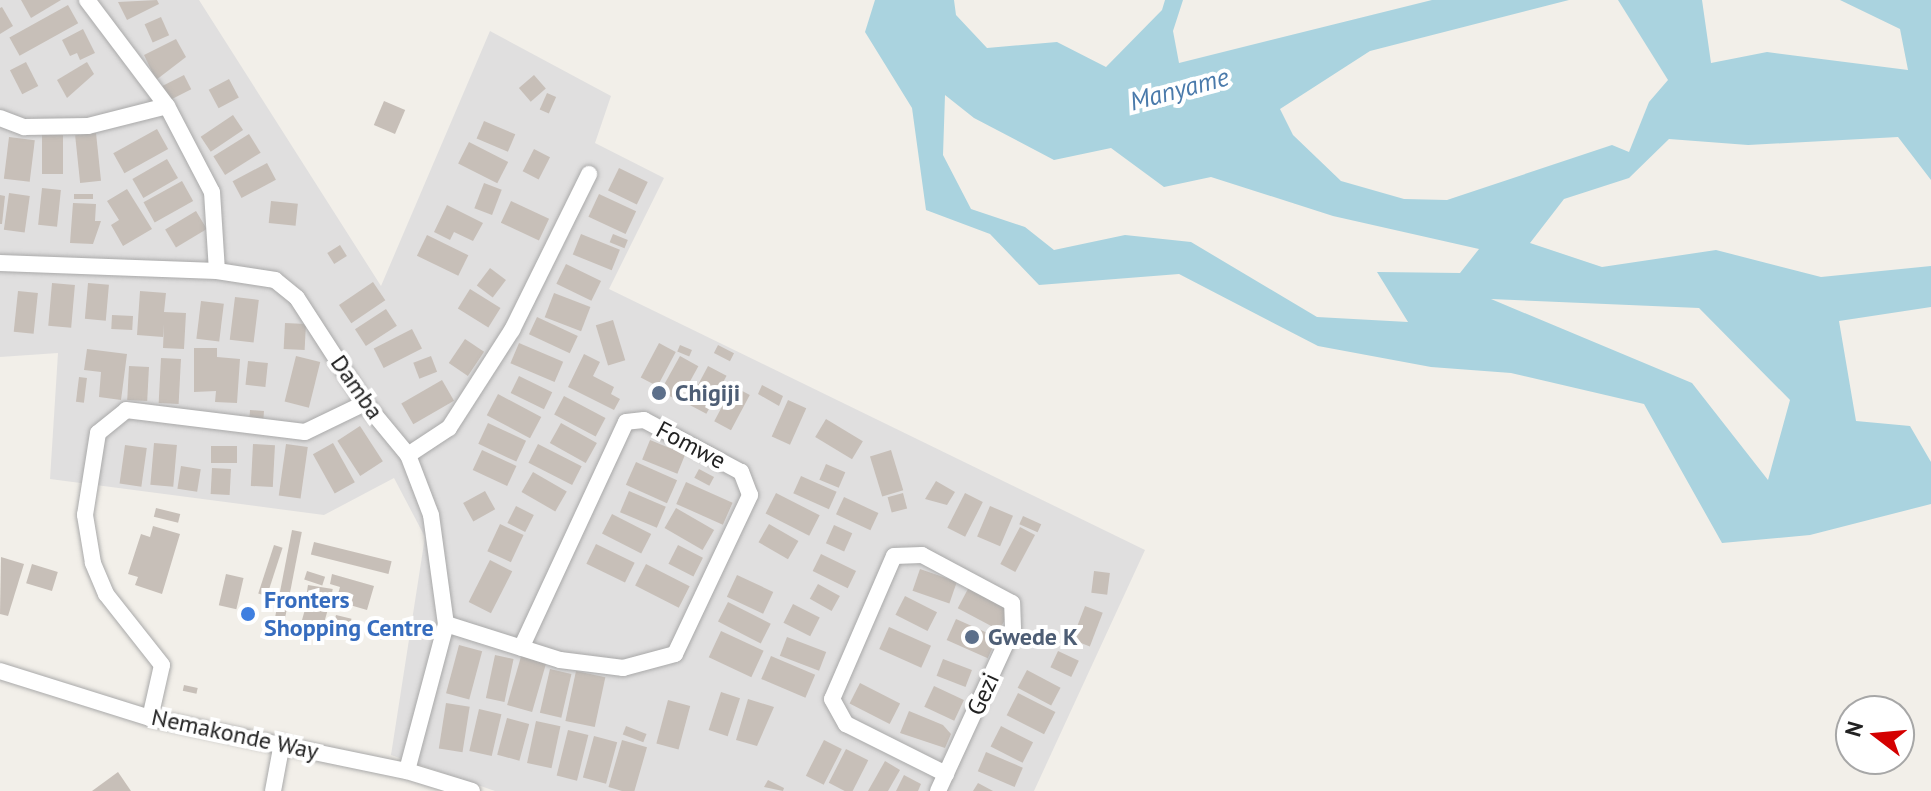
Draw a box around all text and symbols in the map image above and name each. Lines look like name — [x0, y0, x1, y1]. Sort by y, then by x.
water label: Manyame — [1126, 61, 1232, 117]
street label: Damba — [325, 349, 389, 425]
place label: Chigiji — [675, 379, 740, 407]
marker: Chigiji — [650, 384, 668, 402]
street label: Fomwe — [651, 415, 731, 475]
place label: Fronters Shopping Centre — [264, 586, 434, 642]
marker: Fronters Shopping Centre — [239, 605, 257, 623]
place label: Gwede K — [988, 623, 1078, 651]
marker: Gwede K — [963, 628, 981, 646]
street label: Gezi — [961, 668, 1005, 720]
north arrow — [1835, 695, 1915, 775]
street label: Nemakonde Way — [149, 702, 321, 766]
text: N — [1838, 718, 1869, 740]

